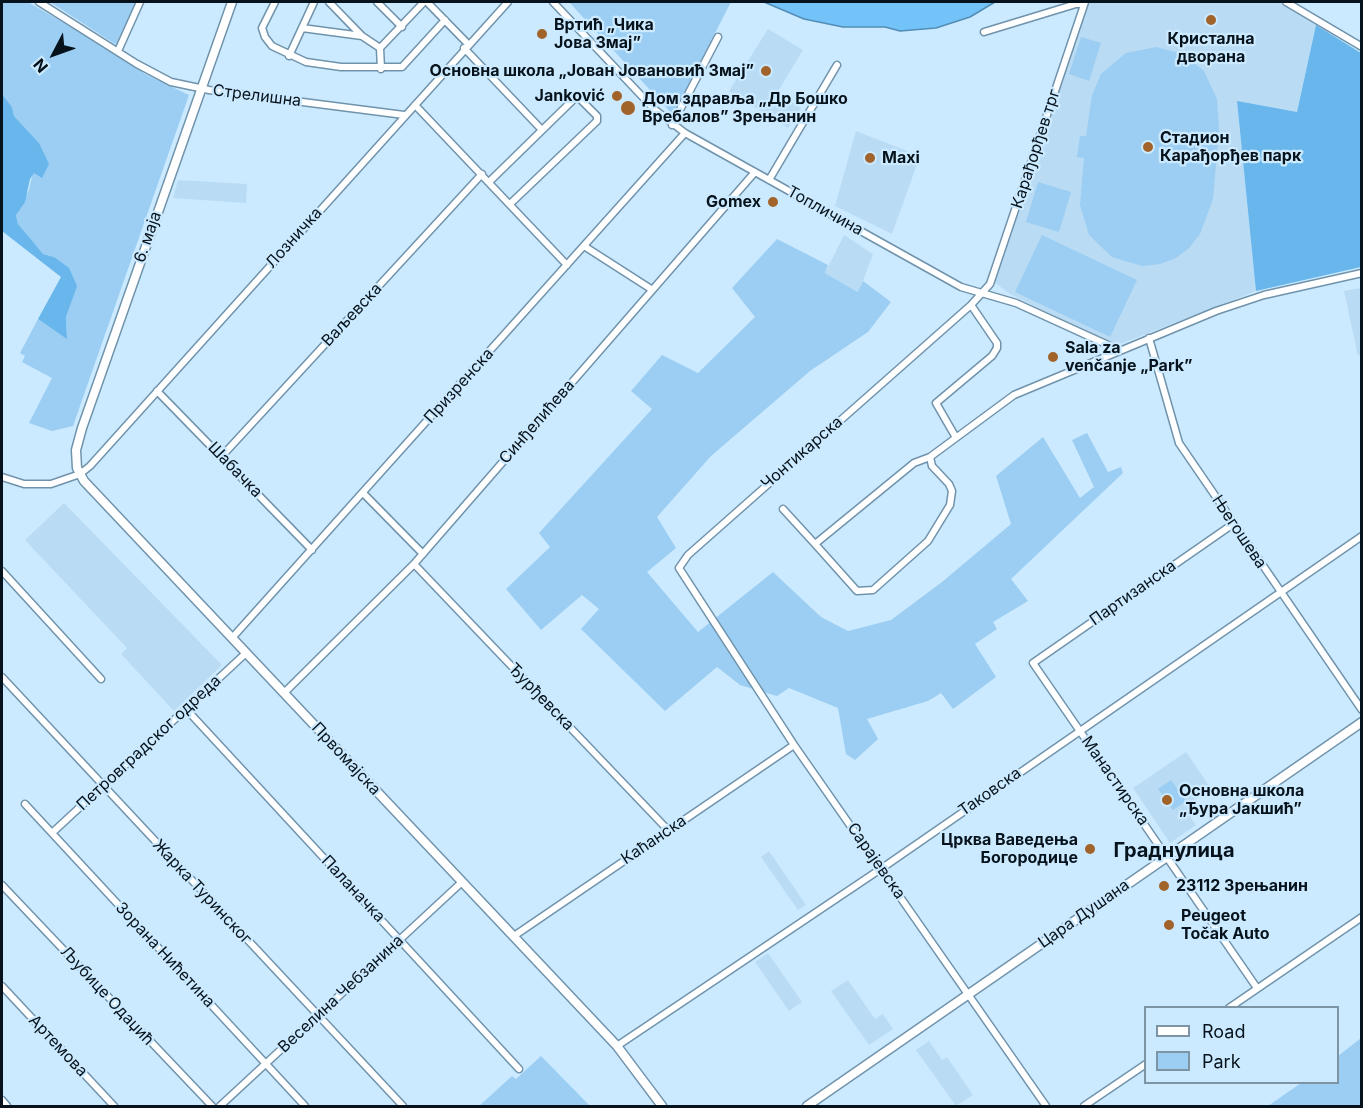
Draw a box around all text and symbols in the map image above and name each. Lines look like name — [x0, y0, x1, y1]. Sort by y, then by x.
marker: Кристална дворана — [1204, 13, 1218, 27]
place label: Вртић „Чика Јова Змај” — [554, 15, 654, 53]
north arrow — [24, 24, 84, 84]
marker: Вртић „Чика Јова Змај” — [535, 27, 549, 41]
place label: Кристална дворана — [1167, 29, 1255, 67]
text: N — [29, 55, 52, 77]
place label: Основна школа „Јован Јовановић Змај” — [430, 61, 754, 81]
marker: Основна школа „Јован Јовановић Змај” — [759, 64, 773, 78]
street label: Стрелишна — [212, 81, 302, 111]
place label: Janković — [535, 86, 605, 106]
street label: Карађорђев трг — [1008, 87, 1064, 211]
marker: Janković — [610, 89, 624, 103]
place label: Дом здравља „Др Бошко Вребалов” Зрењанин — [642, 89, 848, 127]
marker: Дом здравља „Др Бошко Вребалов” Зрењанин — [619, 99, 637, 117]
place label: Стадион Карађорђев парк — [1160, 128, 1301, 166]
marker: Стадион Карађорђев парк — [1141, 140, 1155, 154]
place label: Maxi — [882, 148, 920, 168]
marker: Maxi — [863, 151, 877, 165]
street label: Топличина — [784, 182, 866, 240]
place label: Gomex — [706, 192, 761, 212]
marker: Gomex — [766, 195, 780, 209]
street label: Лозничка — [262, 204, 326, 272]
street label: 6. маја — [130, 209, 166, 265]
street label: Ваљевска — [318, 279, 386, 351]
place label: Sala za venčanje „Park” — [1065, 338, 1192, 376]
street label: Призренска — [420, 344, 498, 428]
marker: Sala za venčanje „Park” — [1046, 350, 1060, 364]
street label: Синђелићева — [495, 376, 579, 468]
street label: Чонтикарска — [757, 412, 847, 494]
street label: Шабачка — [204, 438, 266, 502]
street label: Његошева — [1208, 492, 1270, 572]
street label: Партизанска — [1086, 556, 1180, 630]
street label: Ђурђевска — [504, 659, 578, 735]
street label: Петровградског одреда — [73, 671, 225, 815]
street label: Првомајска — [308, 719, 384, 799]
street label: Манастирска — [1077, 733, 1153, 829]
street label: Таковска — [955, 764, 1025, 820]
place label: Основна школа „Ђура Јакшић” — [1179, 781, 1304, 819]
marker: Основна школа „Ђура Јакшић” — [1160, 793, 1174, 807]
street label: Каћанска — [618, 811, 690, 869]
street label: Сарајевска — [843, 819, 909, 903]
place label: Црква Ваведења Богородице — [941, 830, 1078, 868]
street label: Жарка Туринског — [148, 836, 256, 948]
district label: Граднулица — [1113, 839, 1235, 863]
marker: Црква Ваведења Богородице — [1083, 842, 1097, 856]
street label: Паланачка — [317, 852, 389, 926]
street label: Цара Душана — [1035, 876, 1133, 952]
place label: 23112 Зрењанин — [1176, 876, 1308, 896]
marker: 23112 Зрењанин — [1157, 879, 1171, 893]
street label: Зорана Нићетина — [111, 898, 219, 1012]
place label: Peugeot Točak Auto — [1181, 906, 1270, 944]
marker: Peugeot Točak Auto — [1162, 918, 1176, 932]
street label: Веселина Чебзанина — [274, 931, 408, 1057]
street label: Љубице Одаџић — [56, 942, 158, 1050]
legend — [1144, 1006, 1339, 1084]
street label: Артемова — [25, 1011, 91, 1081]
text: Road — [1202, 1021, 1245, 1042]
text: Park — [1202, 1051, 1241, 1072]

